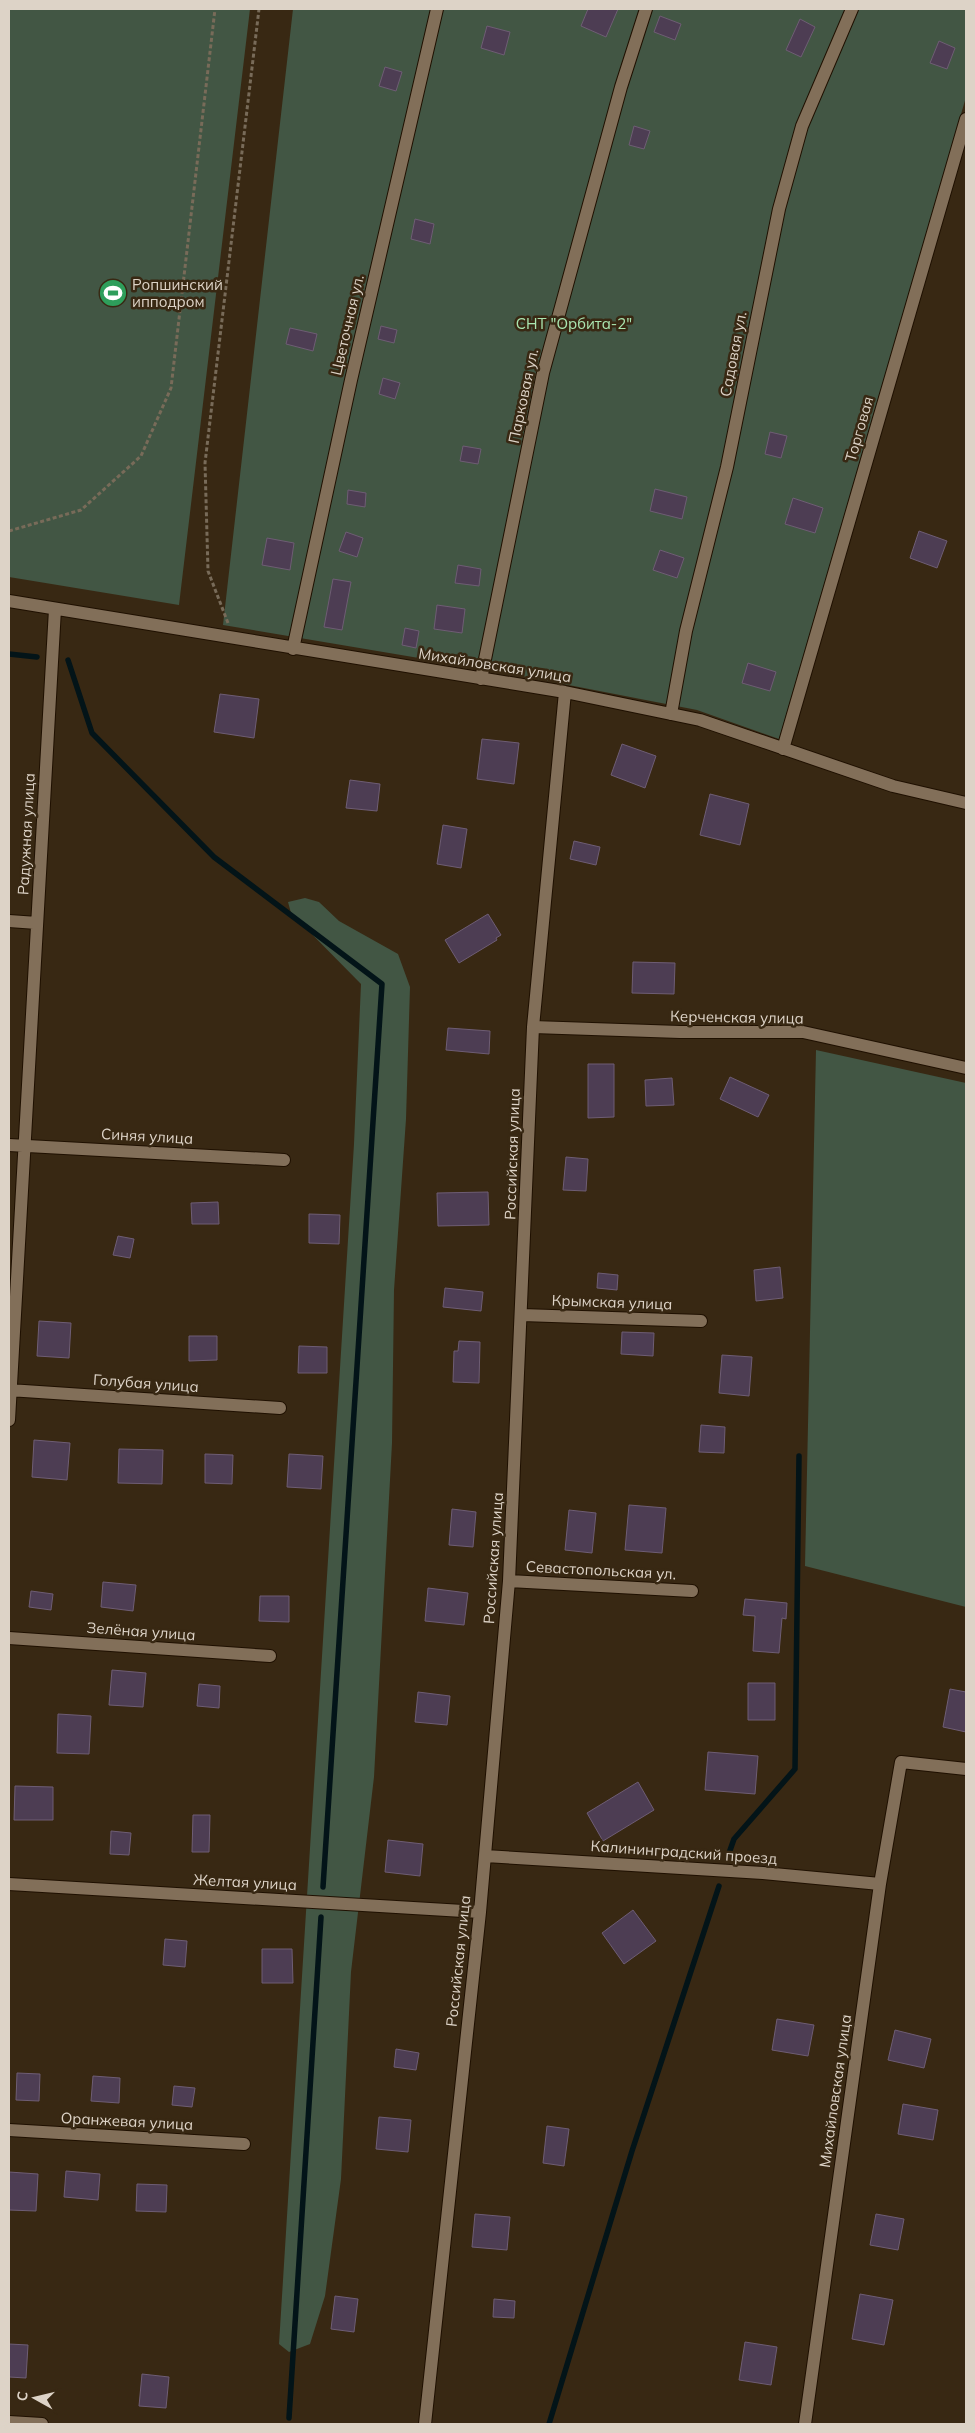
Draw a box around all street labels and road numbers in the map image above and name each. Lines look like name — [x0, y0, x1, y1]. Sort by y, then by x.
street label: Цветочная ул. — [326, 273, 368, 377]
street label: Садовая ул. — [715, 310, 751, 398]
street label: Парковая ул. — [504, 347, 542, 445]
street label: Торговая — [841, 394, 877, 464]
street label: Михайловская улица — [417, 644, 573, 686]
street label: Радужная улица — [13, 773, 39, 895]
street label: Керченская улица — [670, 1006, 804, 1028]
street label: Российская улица — [500, 1088, 524, 1220]
street label: Синяя улица — [100, 1124, 194, 1148]
street label: Крымская улица — [551, 1290, 673, 1314]
street label: Голубая улица — [93, 1370, 199, 1396]
street label: Российская улица — [479, 1492, 507, 1624]
street label: Севастопольская ул. — [525, 1557, 677, 1583]
street label: Зелёная улица — [86, 1618, 196, 1644]
street label: Калининградский проезд — [590, 1836, 778, 1868]
street label: Желтая улица — [193, 1870, 297, 1894]
street label: Российская улица — [442, 1894, 474, 2028]
street label: Михайловская улица — [815, 2013, 855, 2169]
street label: Оранжевая улица — [60, 2108, 194, 2134]

